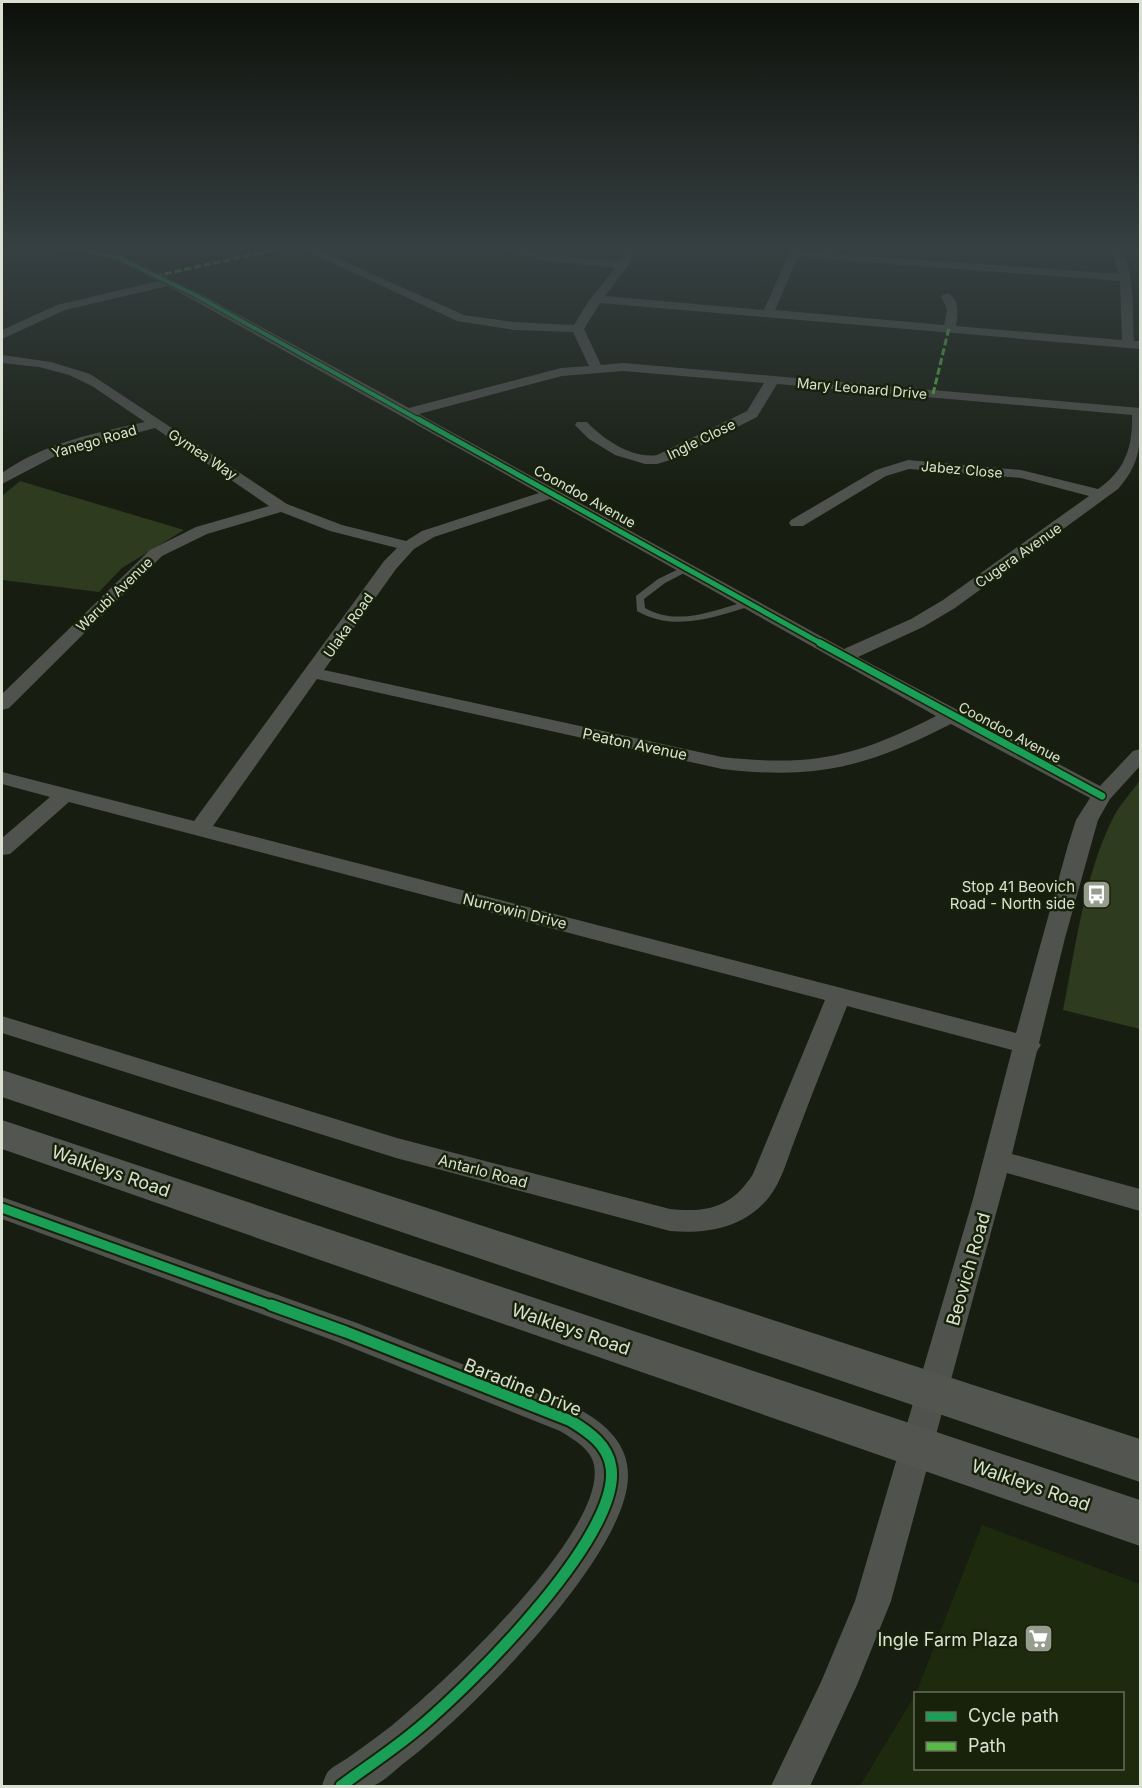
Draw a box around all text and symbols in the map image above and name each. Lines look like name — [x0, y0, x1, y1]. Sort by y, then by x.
street label: Mary Leonard Drive — [796, 374, 928, 402]
street label: Ingle Close — [664, 415, 738, 463]
street label: Yanego Road — [50, 421, 138, 461]
street label: Gymea Way — [165, 425, 241, 483]
street label: Jabez Close — [921, 457, 1003, 481]
street label: Coondoo Avenue — [531, 461, 639, 531]
street label: Cugera Avenue — [972, 519, 1064, 591]
street label: Warubi Avenue — [72, 553, 156, 635]
street label: Ulaka Road — [320, 589, 376, 661]
street label: Coondoo Avenue — [956, 698, 1064, 766]
street label: Peaton Avenue — [581, 724, 689, 764]
place label: Stop 41 Beovich Road - North side — [950, 877, 1075, 913]
bus stop icon: Stop 41 Beovich Road - North side — [1080, 879, 1112, 911]
street label: Nurrowin Drive — [461, 889, 569, 933]
street label: Walkleys Road — [49, 1141, 173, 1201]
street label: Antarlo Road — [436, 1150, 530, 1192]
street label: Beovich Road — [942, 1210, 994, 1328]
street label: Walkleys Road — [509, 1299, 633, 1359]
street label: Baradine Drive — [461, 1354, 585, 1420]
street label: Walkleys Road — [969, 1455, 1093, 1515]
supermarket icon: Ingle Farm Plaza — [1023, 1623, 1055, 1655]
place label: Ingle Farm Plaza — [877, 1629, 1018, 1650]
legend — [914, 1692, 1124, 1770]
text: Cycle path — [968, 1705, 1059, 1726]
text: Path — [968, 1735, 1006, 1756]

